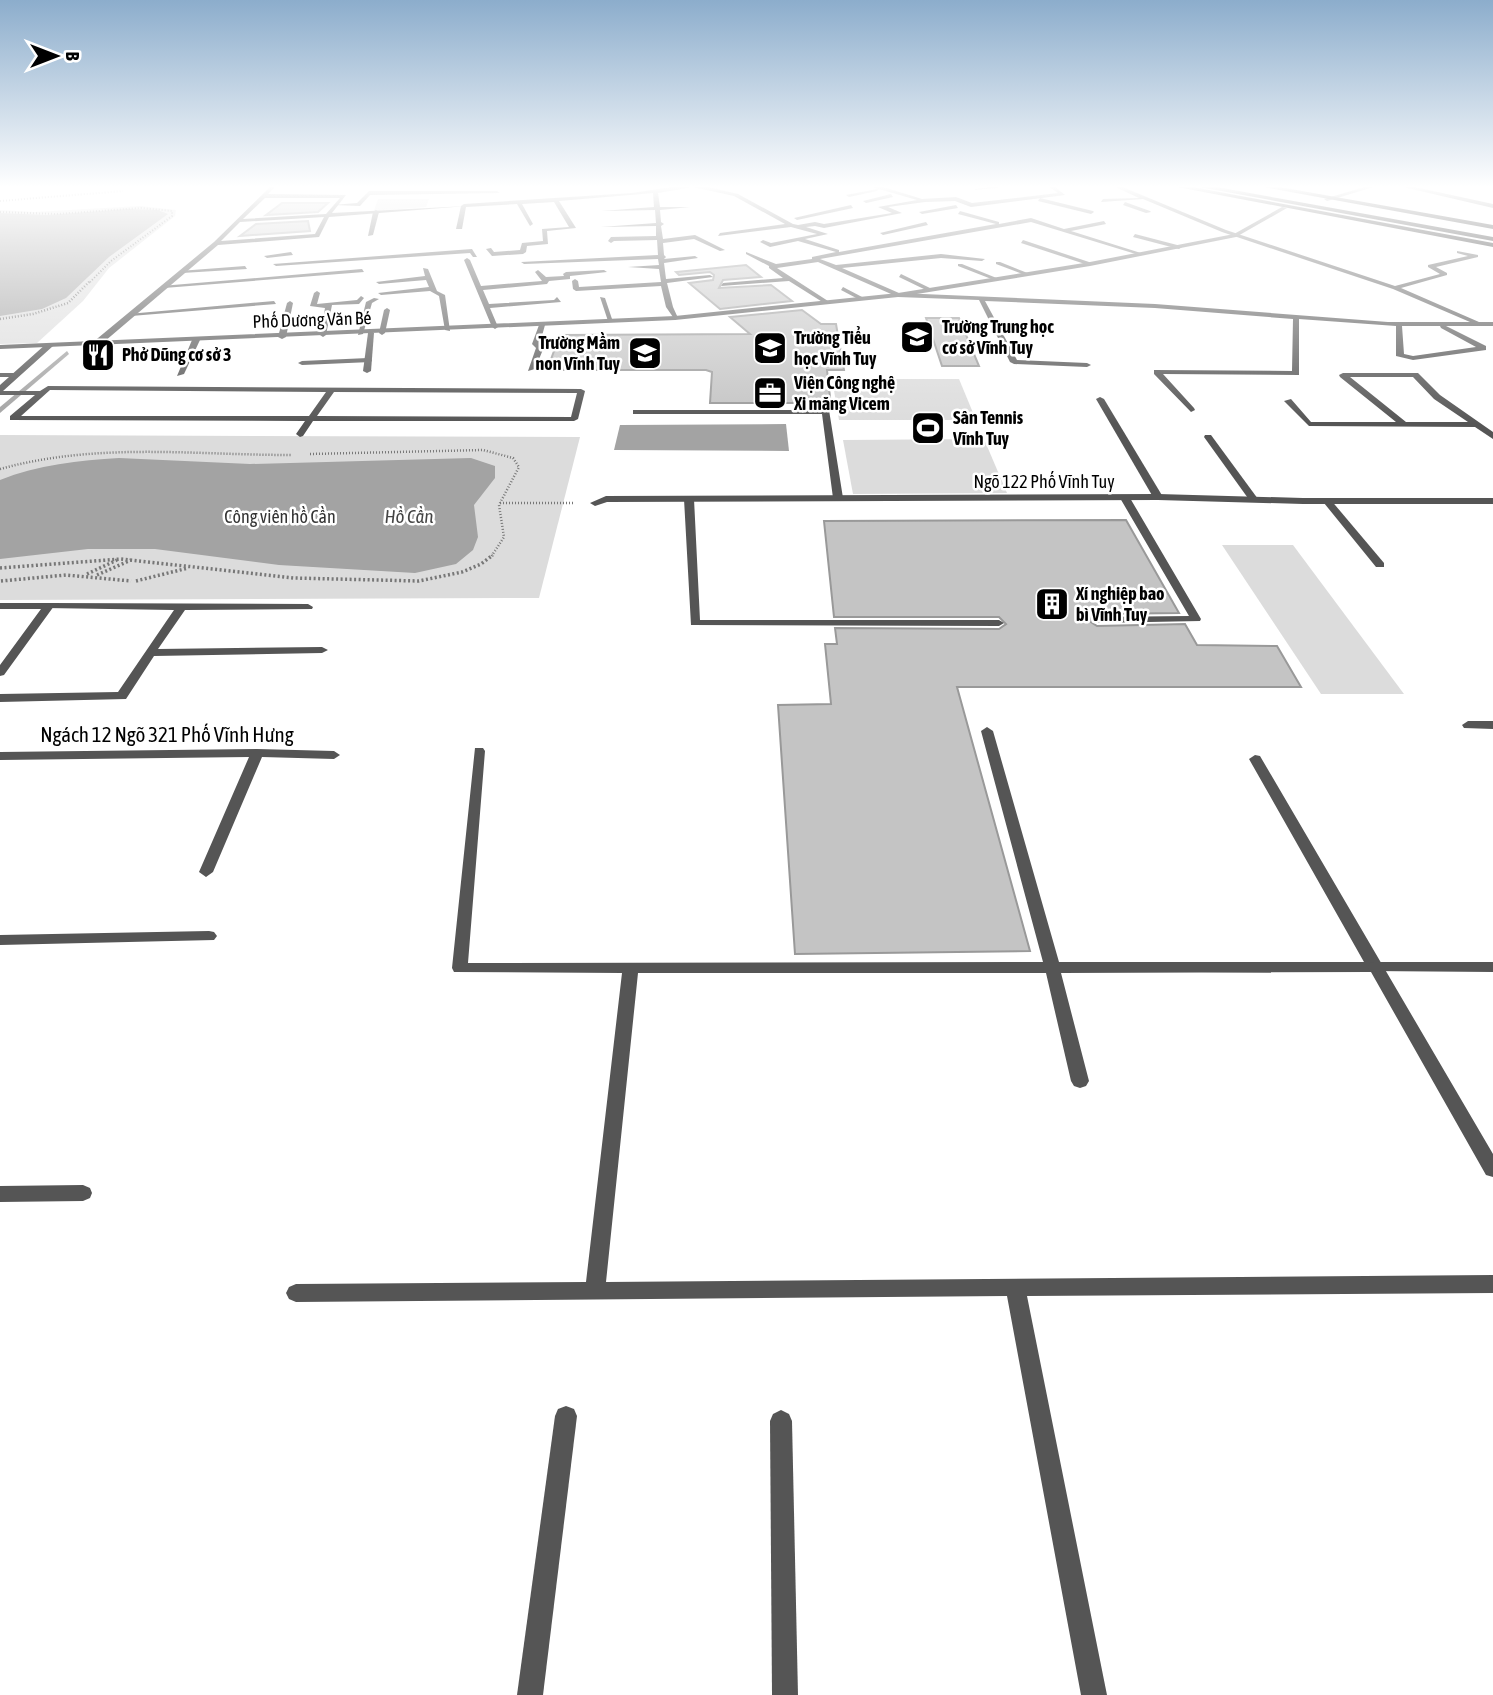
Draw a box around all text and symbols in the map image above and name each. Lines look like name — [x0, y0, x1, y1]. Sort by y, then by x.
north arrow — [21, 21, 91, 91]
text: B — [62, 51, 84, 61]
street label: Phố Dương Văn Bé — [252, 306, 372, 332]
place label: Trường Trung học cơ sở Vĩnh Tuy — [942, 316, 1054, 358]
school or university icon: Trường Trung học cơ sở Vĩnh Tuy — [898, 318, 936, 356]
place label: Trường Tiểu học Vĩnh Tuy — [794, 326, 877, 369]
school or university icon: Trường Tiểu học Vĩnh Tuy — [751, 329, 789, 367]
place label: Trường Mầm non Vĩnh Tuy — [536, 332, 621, 374]
school or university icon: Trường Mầm non Vĩnh Tuy — [626, 334, 664, 372]
restaurant icon: Phở Dũng cơ sở 3 — [79, 336, 117, 374]
place label: Phở Dũng cơ sở 3 — [122, 344, 232, 365]
place label: Viện Công nghệ Xi măng Vicem — [793, 372, 895, 414]
office icon: Viện Công nghệ Xi măng Vicem — [751, 374, 789, 412]
place label: Sân Tennis Vĩnh Tuy — [952, 407, 1024, 449]
sports icon: Sân Tennis Vĩnh Tuy — [909, 409, 947, 447]
street label: Ngõ 122 Phố Vĩnh Tuy — [973, 470, 1115, 492]
park label: Công viên hồ Cần — [224, 505, 336, 527]
water label: Hồ Cần — [384, 505, 434, 527]
place label: Xí nghiệp bao bì Vĩnh Tuy — [1075, 583, 1165, 625]
building icon: Xí nghiệp bao bì Vĩnh Tuy — [1033, 585, 1071, 623]
street label: Ngách 12 Ngõ 321 Phố Vĩnh Hưng — [40, 722, 294, 746]

